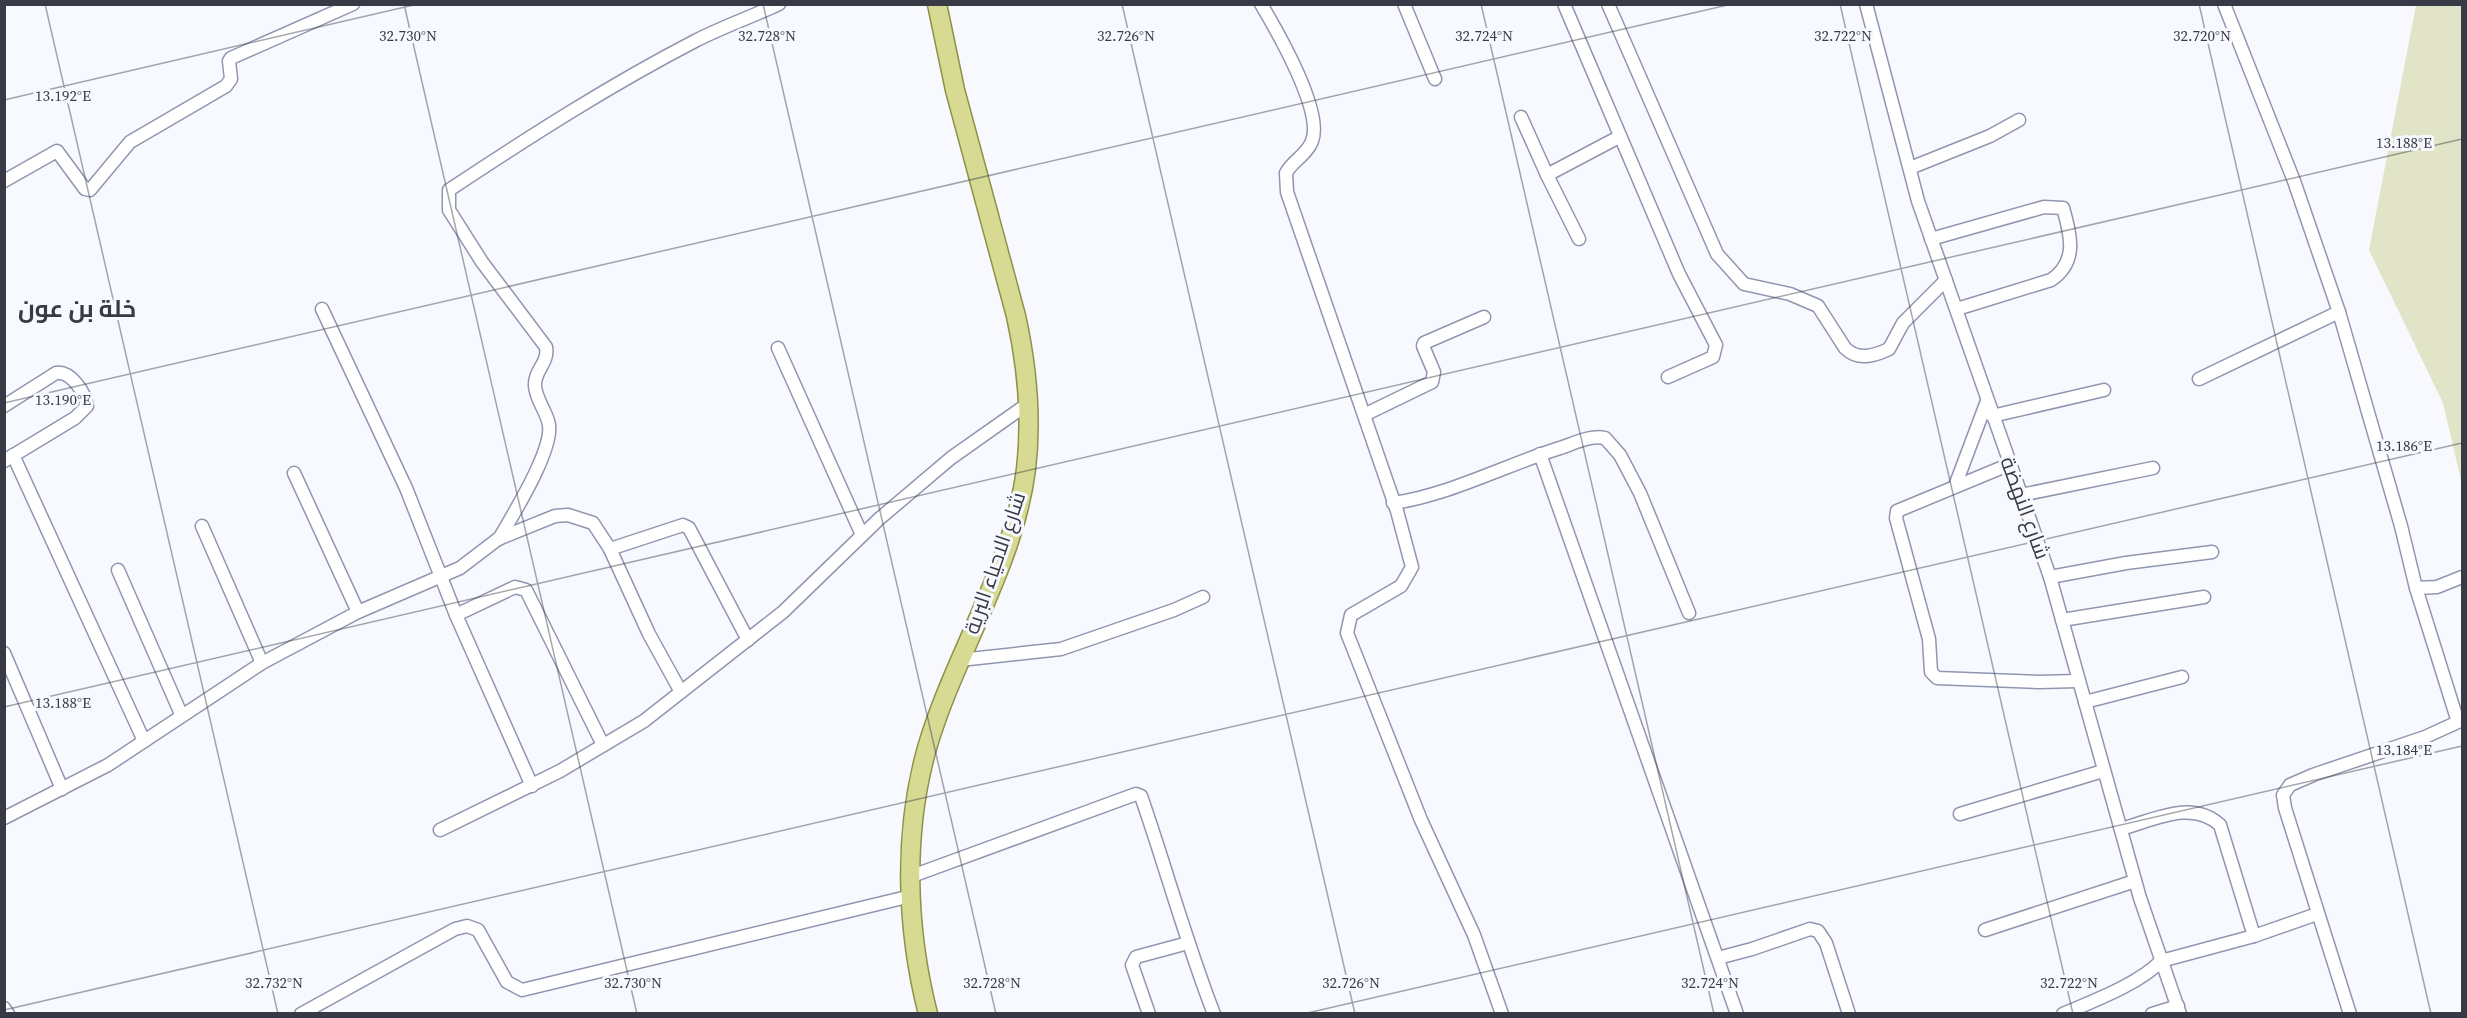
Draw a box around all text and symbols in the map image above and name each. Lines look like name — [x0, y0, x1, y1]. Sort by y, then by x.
text: 32.730°N — [379, 25, 437, 46]
text: 32.728°N — [738, 25, 796, 46]
text: 32.726°N — [1097, 25, 1155, 46]
text: 32.724°N — [1455, 25, 1513, 46]
text: 32.722°N — [1814, 25, 1872, 46]
text: 32.720°N — [2173, 25, 2231, 46]
text: 13.192°E — [35, 85, 91, 106]
text: 13.188°E — [2376, 132, 2432, 153]
district label: خلة بن عون — [18, 292, 136, 325]
text: 13.190°E — [35, 389, 91, 410]
text: 13.186°E — [2376, 435, 2432, 456]
street label: شارع النهضة — [1994, 453, 2057, 563]
street label: شارع الاحياء البرية — [957, 488, 1032, 638]
text: 13.188°E — [35, 692, 91, 713]
text: 13.184°E — [2376, 739, 2432, 760]
text: 32.732°N — [245, 972, 303, 993]
text: 32.730°N — [604, 972, 662, 993]
text: 32.728°N — [963, 972, 1021, 993]
text: 32.726°N — [1322, 972, 1380, 993]
text: 32.724°N — [1681, 972, 1739, 993]
text: 32.722°N — [2040, 972, 2098, 993]

